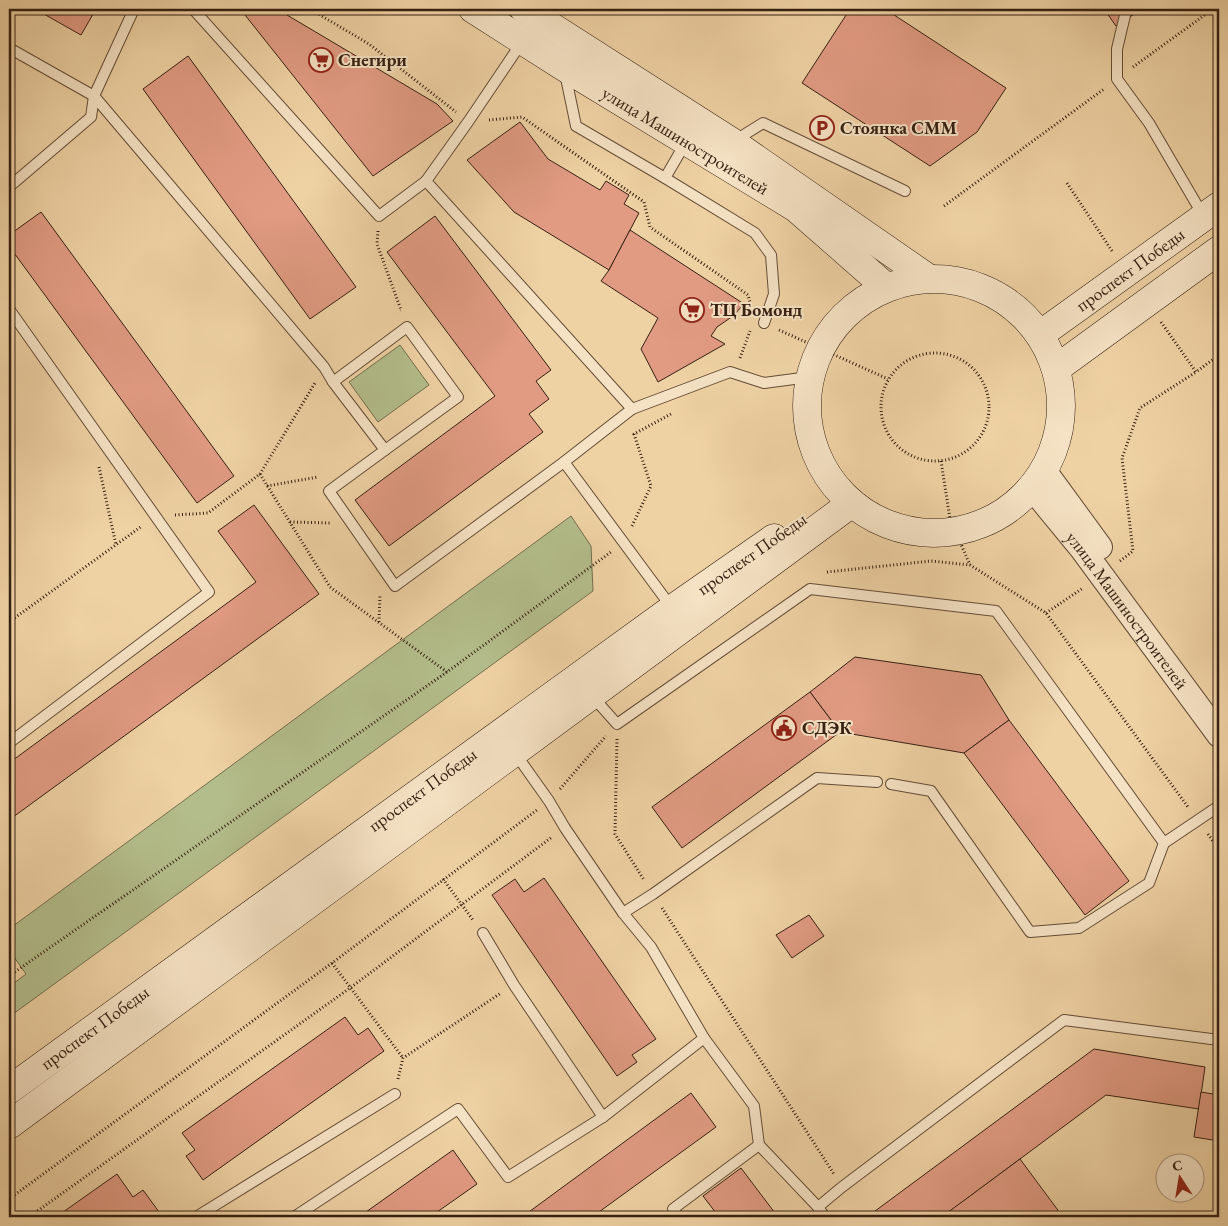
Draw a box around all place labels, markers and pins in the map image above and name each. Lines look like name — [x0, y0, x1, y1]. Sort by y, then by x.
supermarket icon: Снегири — [308, 47, 334, 73]
place label: Снегири — [338, 48, 407, 71]
parking icon: Стоянка СММ — [809, 115, 835, 141]
place label: Стоянка СММ — [840, 116, 958, 139]
supermarket icon: ТЦ Бомонд — [679, 297, 705, 323]
place label: ТЦ Бомонд — [710, 298, 803, 321]
public building icon: СДЭК — [771, 715, 797, 741]
place label: СДЭК — [802, 716, 852, 739]

